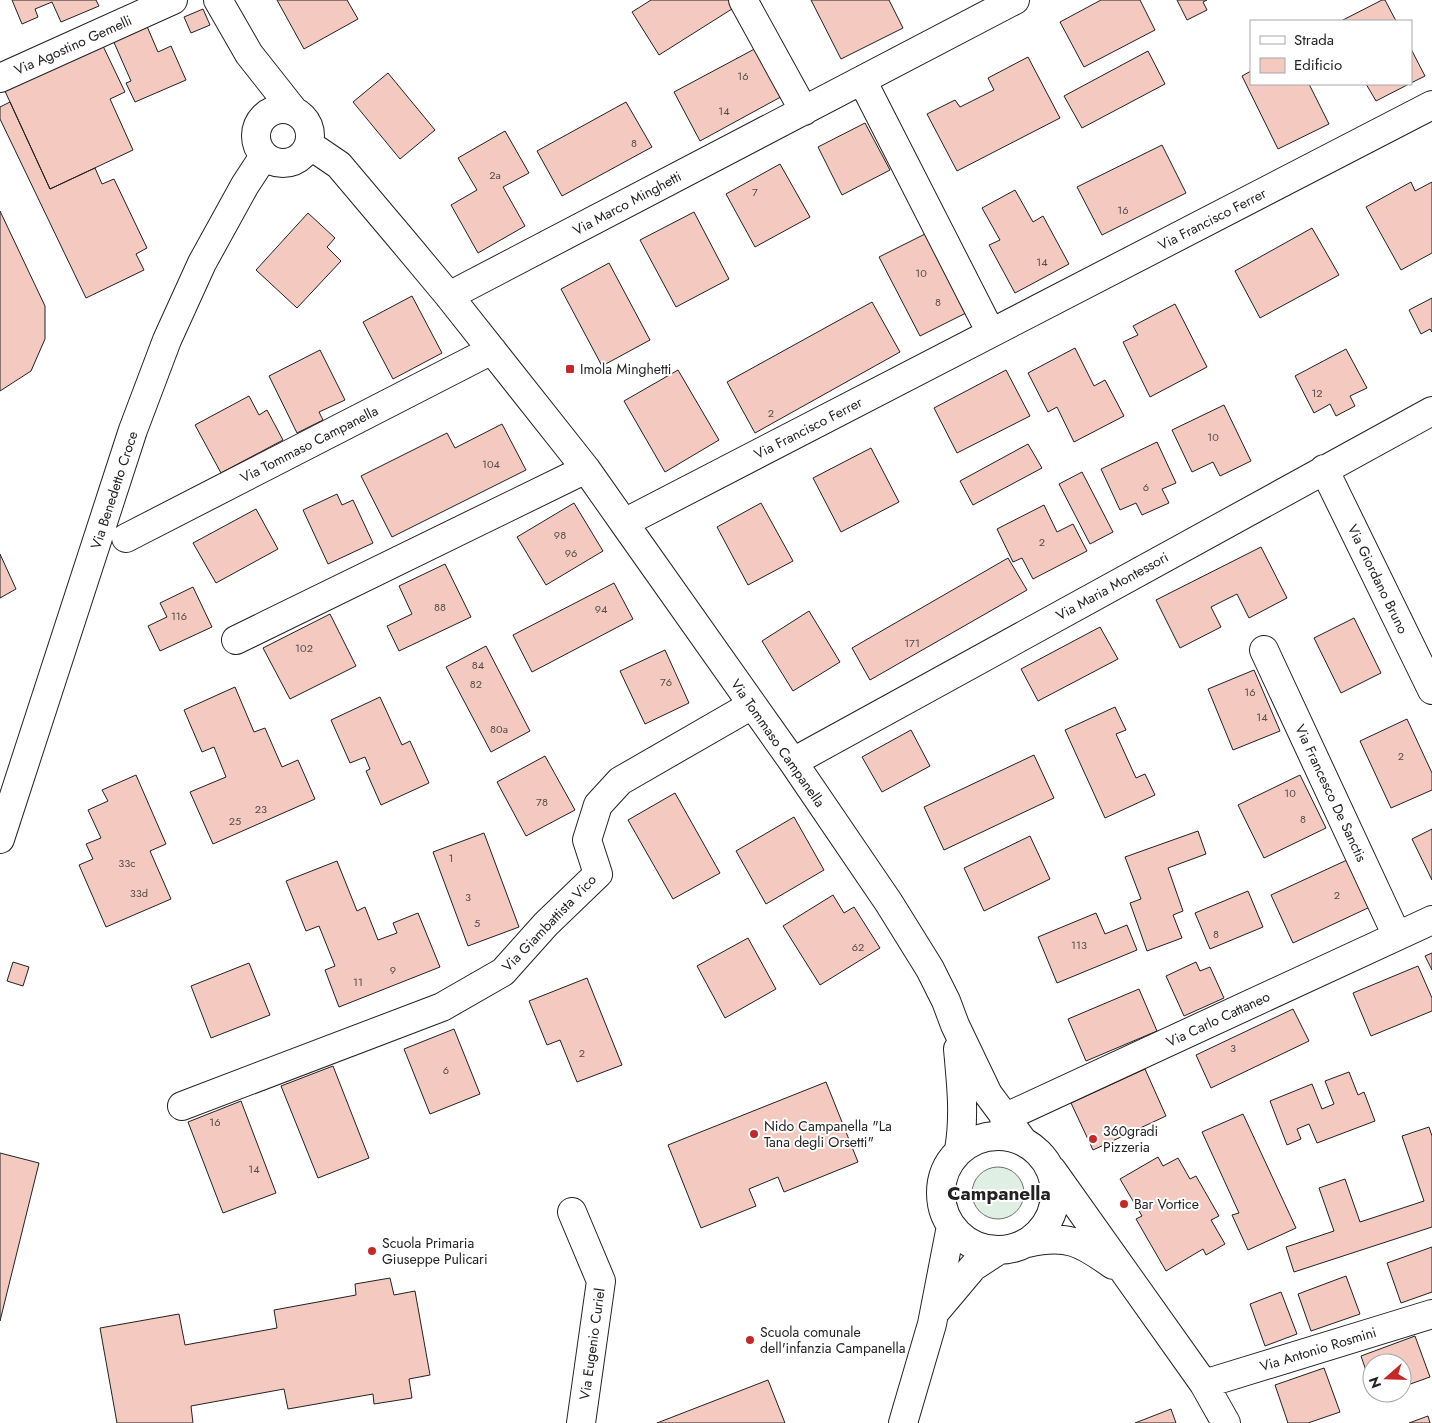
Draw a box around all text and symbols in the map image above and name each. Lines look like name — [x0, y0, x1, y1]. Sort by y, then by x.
street label: Via Agostino Gemelli — [11, 10, 135, 80]
legend — [1250, 20, 1412, 85]
text: Strada — [1294, 29, 1334, 51]
text: Edificio — [1294, 54, 1342, 76]
house number: 16 — [737, 68, 749, 84]
house number: 14 — [718, 103, 730, 119]
house number: 8 — [631, 135, 637, 151]
street label: Via Marco Minghetti — [569, 166, 685, 240]
house number: 2a — [489, 167, 501, 183]
street label: Via Francisco Ferrer — [1154, 183, 1270, 255]
house number: 7 — [752, 184, 758, 200]
house number: 16 — [1117, 202, 1129, 218]
house number: 14 — [1036, 254, 1048, 270]
house number: 10 — [915, 265, 927, 281]
house number: 8 — [935, 294, 941, 310]
place label: Imola Minghetti — [580, 359, 671, 379]
marker: Imola Minghetti — [564, 363, 576, 375]
house number: 12 — [1311, 385, 1323, 401]
street label: Via Francisco Ferrer — [750, 392, 866, 464]
street label: Via Tommaso Campanella — [237, 401, 381, 487]
house number: 2 — [768, 405, 774, 421]
street label: Via Benedetto Croce — [86, 428, 142, 552]
house number: 10 — [1207, 429, 1219, 445]
house number: 104 — [482, 456, 501, 472]
house number: 6 — [1143, 479, 1149, 495]
street label: Via Giordano Bruno — [1343, 521, 1413, 637]
house number: 98 — [554, 527, 566, 543]
house number: 2 — [1039, 534, 1045, 550]
house number: 96 — [565, 545, 577, 561]
street label: Via Maria Montessori — [1052, 547, 1172, 625]
house number: 88 — [434, 599, 446, 615]
house number: 94 — [595, 601, 608, 617]
house number: 116 — [171, 608, 187, 624]
house number: 171 — [904, 635, 920, 651]
house number: 102 — [295, 640, 313, 656]
house number: 84 — [472, 657, 485, 673]
house number: 76 — [660, 674, 672, 690]
street label: Via Tommaso Campanella — [726, 675, 830, 811]
house number: 82 — [470, 676, 482, 692]
house number: 16 — [1244, 684, 1256, 700]
house number: 14 — [1256, 709, 1268, 725]
house number: 80a — [490, 721, 508, 737]
street label: Via Francesco De Sanctis — [1290, 721, 1372, 865]
house number: 2 — [1398, 748, 1404, 764]
house number: 10 — [1284, 785, 1296, 801]
house number: 78 — [536, 794, 548, 810]
house number: 23 — [255, 801, 267, 817]
house number: 8 — [1300, 811, 1306, 827]
house number: 25 — [229, 813, 241, 829]
house number: 1 — [449, 850, 453, 866]
house number: 33c — [118, 855, 136, 871]
street label: Via Giambattista Vico — [497, 870, 601, 976]
house number: 33d — [130, 885, 148, 901]
house number: 2 — [1334, 887, 1340, 903]
house number: 3 — [465, 889, 471, 905]
house number: 5 — [474, 915, 480, 931]
house number: 8 — [1213, 926, 1219, 942]
house number: 113 — [1071, 937, 1087, 953]
house number: 62 — [852, 939, 864, 955]
house number: 9 — [390, 962, 396, 978]
house number: 11 — [353, 974, 363, 990]
street label: Via Carlo Cattaneo — [1163, 986, 1273, 1052]
house number: 3 — [1230, 1040, 1236, 1056]
house number: 2 — [579, 1045, 585, 1061]
house number: 6 — [443, 1062, 449, 1078]
house number: 16 — [209, 1114, 221, 1130]
place label: Nido Campanella "La Tana degli Orsetti" — [764, 1116, 892, 1152]
place label: 360gradi Pizzeria — [1103, 1121, 1158, 1157]
marker: Nido Campanella "La Tana degli Orsetti" — [748, 1128, 760, 1140]
marker: 360gradi Pizzeria — [1087, 1133, 1099, 1145]
house number: 14 — [248, 1161, 260, 1177]
district label: Campanella — [947, 1180, 1051, 1207]
place label: Bar Vortice — [1134, 1194, 1199, 1214]
marker: Bar Vortice — [1118, 1198, 1130, 1210]
place label: Scuola Primaria Giuseppe Pulicari — [382, 1233, 488, 1269]
marker: Scuola Primaria Giuseppe Pulicari — [366, 1245, 378, 1257]
street label: Via Eugenio Curiel — [574, 1287, 610, 1401]
place label: Scuola comunale dell'infanzia Campanella — [760, 1322, 905, 1358]
street label: Via Antonio Rosmini — [1257, 1322, 1379, 1376]
marker: Scuola comunale dell'infanzia Campanella — [744, 1334, 756, 1346]
north arrow — [1362, 1353, 1412, 1403]
text: N — [1363, 1374, 1386, 1391]

